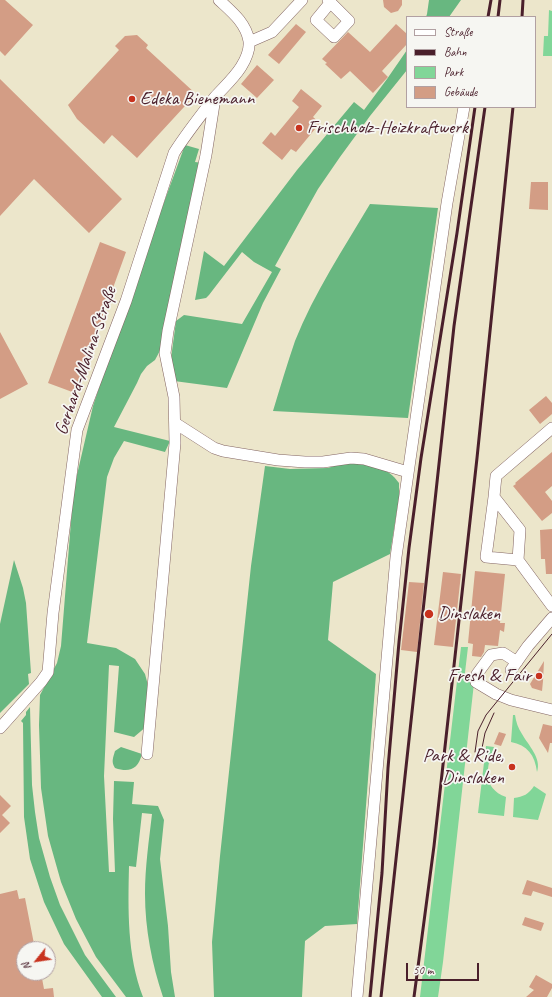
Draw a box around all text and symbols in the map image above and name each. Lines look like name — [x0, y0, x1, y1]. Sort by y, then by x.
legend — [406, 16, 536, 108]
text: Straße — [444, 24, 472, 40]
text: Bahn — [444, 44, 466, 60]
text: Park — [444, 64, 463, 80]
text: Gebäude — [444, 84, 477, 100]
place label: Edeka Bienemann — [140, 88, 254, 110]
marker: Edeka Bienemann — [127, 94, 137, 104]
place label: Frischholz-Heizkraftwerk — [307, 117, 468, 139]
marker: Frischholz-Heizkraftwerk — [294, 123, 304, 133]
street label: Gerhard-Malina-Straße — [50, 284, 122, 438]
place label: Dinslaken — [438, 603, 500, 625]
marker: Dinslaken — [423, 608, 435, 620]
place label: Fresh & Fair — [448, 665, 531, 687]
marker: Fresh & Fair — [534, 671, 544, 681]
place label: Park & Ride, Dinslaken — [423, 745, 504, 789]
marker: Park & Ride, Dinslaken — [507, 762, 517, 772]
north arrow — [16, 941, 56, 981]
scale bar — [408, 955, 481, 981]
text: N — [19, 960, 34, 973]
text: 50 m — [413, 962, 433, 978]

